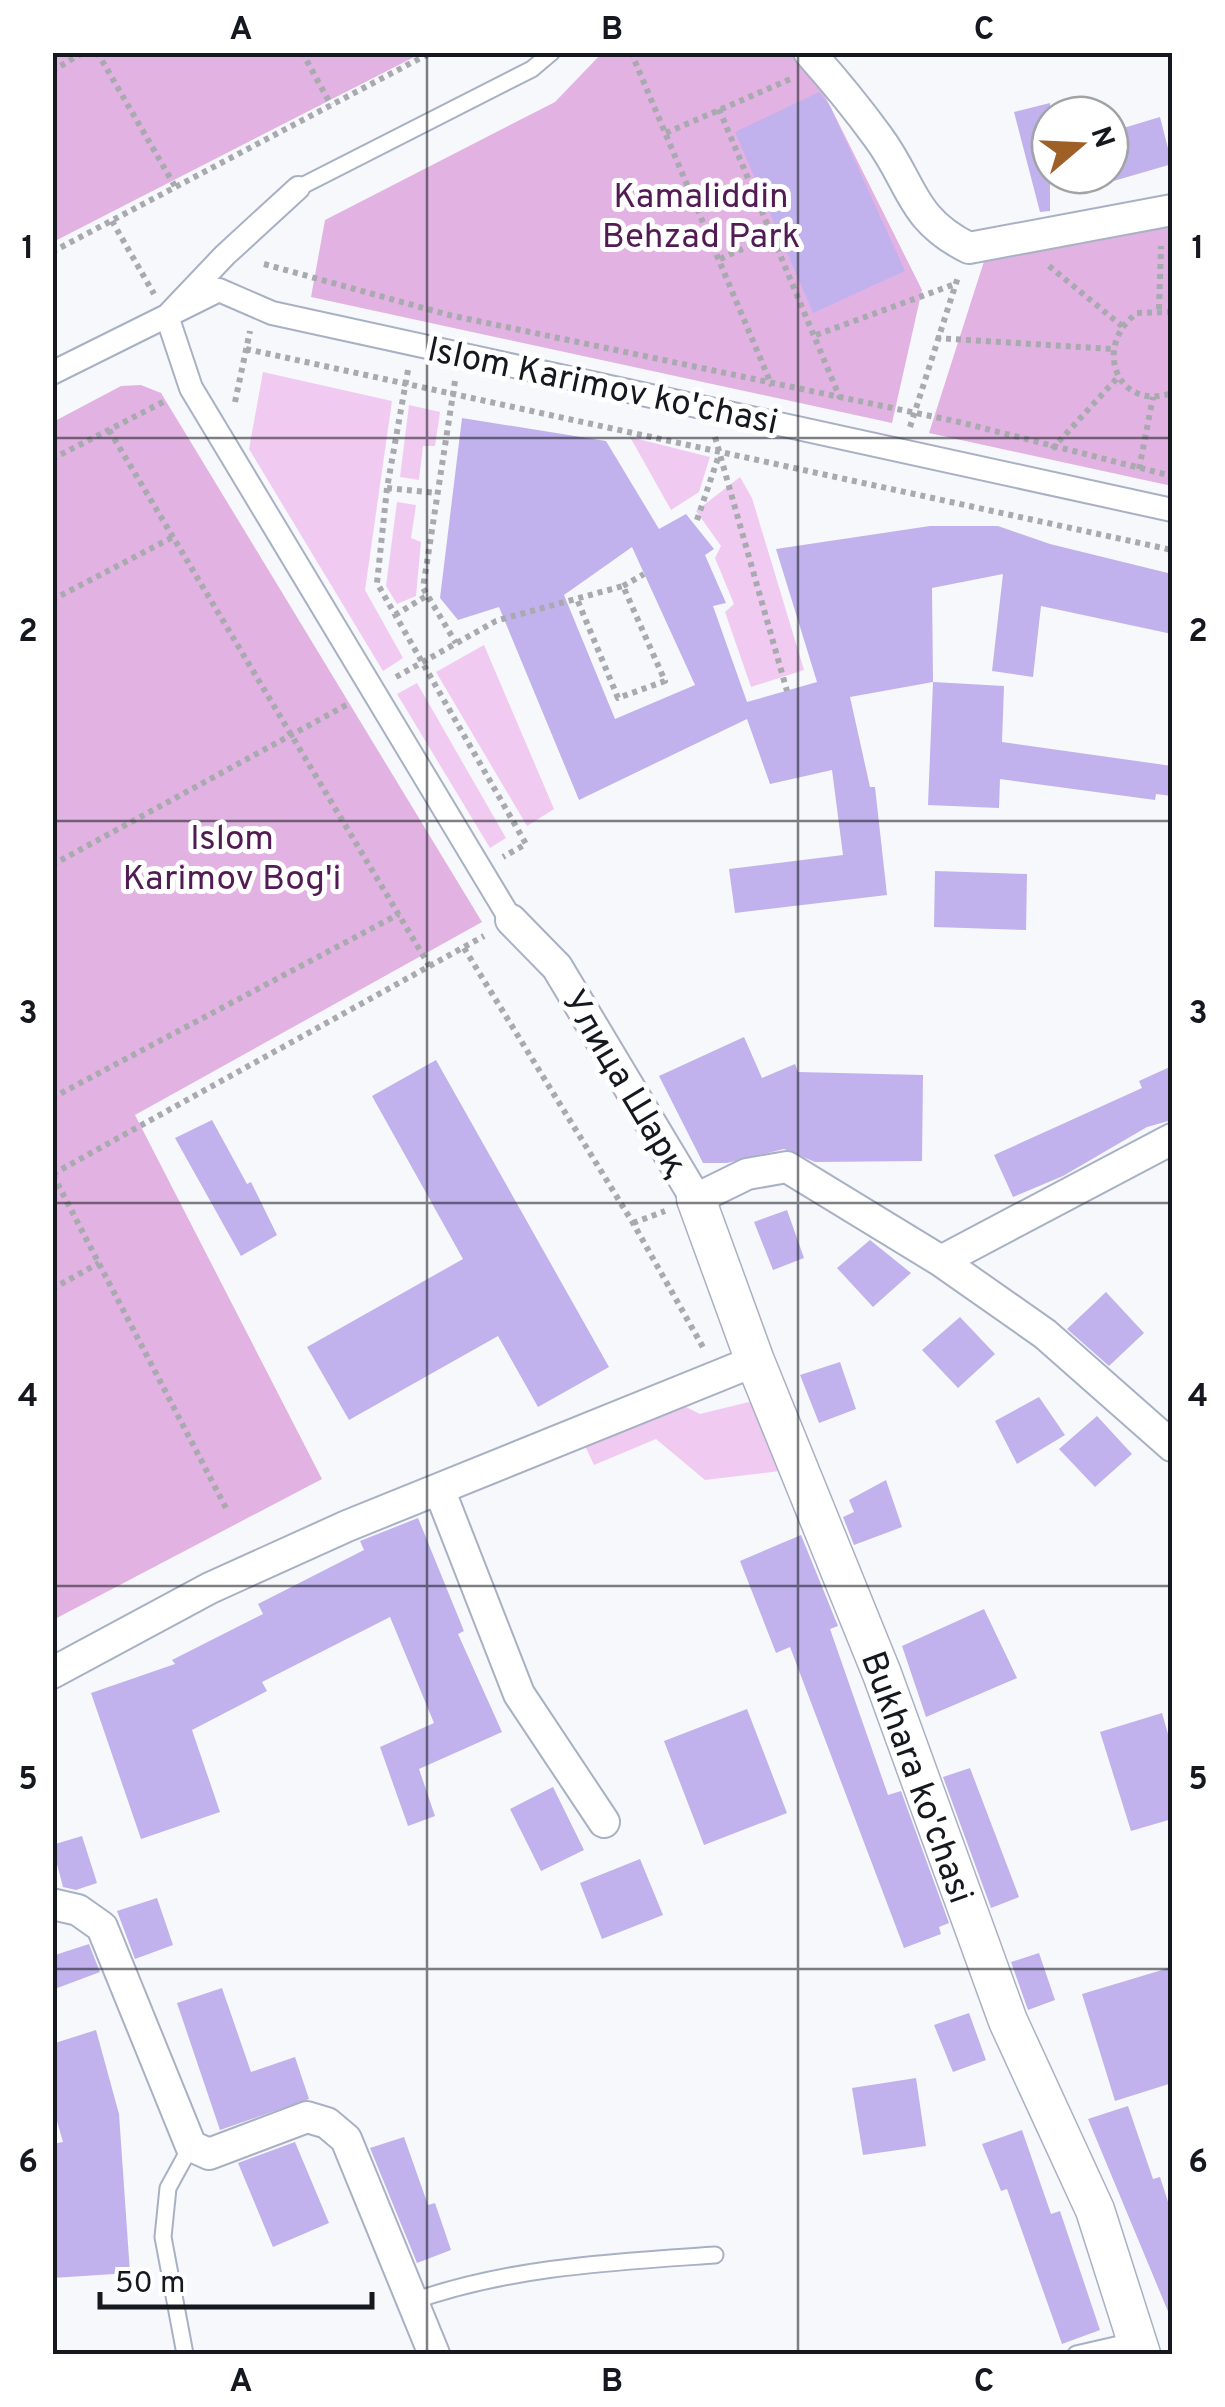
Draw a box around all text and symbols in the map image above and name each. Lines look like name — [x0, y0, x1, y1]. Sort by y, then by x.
text: A — [230, 11, 252, 51]
text: B — [601, 11, 623, 51]
text: C — [974, 11, 994, 51]
north arrow — [1030, 95, 1130, 195]
text: N — [1081, 122, 1121, 153]
park label: Kamaliddin Behzad Park — [602, 176, 800, 260]
text: 1 — [22, 230, 34, 270]
text: 1 — [1192, 230, 1204, 270]
street label: Islom Karimov ko'chasi — [423, 329, 782, 447]
text: 2 — [18, 613, 38, 653]
text: 2 — [1188, 613, 1208, 653]
park label: Islom Karimov Bog'i — [123, 818, 341, 902]
street label: Улица Шарқ — [550, 983, 697, 1186]
text: 3 — [18, 995, 38, 1035]
text: 3 — [1188, 995, 1208, 1035]
text: 4 — [18, 1378, 38, 1418]
text: 4 — [1188, 1378, 1208, 1418]
street label: Bukhara ko'chasi — [849, 1646, 981, 1910]
text: 5 — [18, 1761, 38, 1801]
text: 5 — [1188, 1761, 1208, 1801]
text: 6 — [18, 2144, 38, 2184]
text: 6 — [1188, 2144, 1208, 2184]
scale bar — [100, 2247, 372, 2309]
text: 50 m — [115, 2266, 185, 2303]
text: A — [230, 2363, 252, 2403]
text: B — [601, 2363, 623, 2403]
text: C — [974, 2363, 994, 2403]

